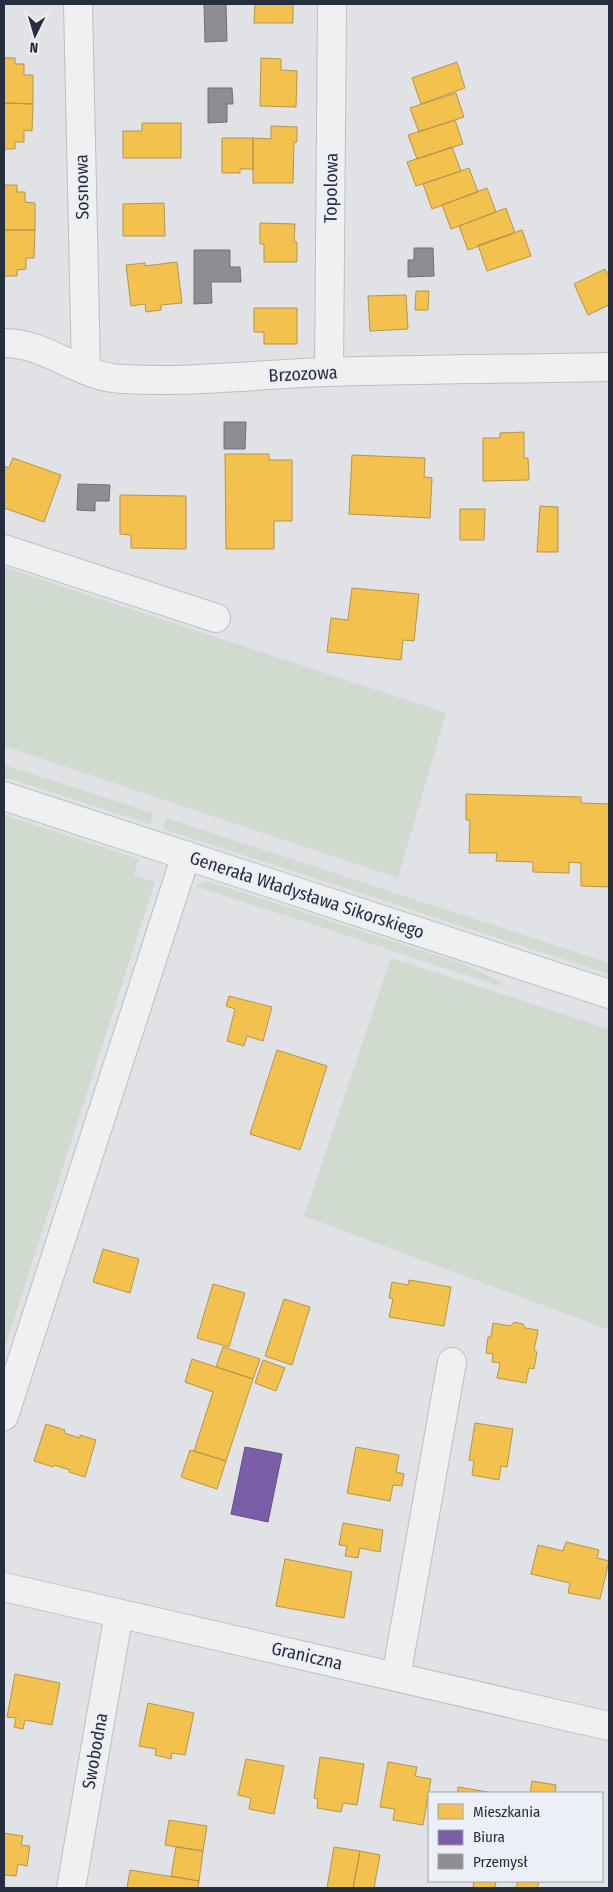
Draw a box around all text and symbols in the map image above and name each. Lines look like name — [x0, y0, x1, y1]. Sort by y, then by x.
north arrow — [10, 10, 60, 60]
text: N — [29, 39, 39, 56]
street label: Topolowa — [319, 152, 343, 223]
street label: Sosnowa — [70, 154, 94, 220]
street label: Brzozowa — [268, 361, 338, 387]
street label: Generała Władysława Sikorskiego — [187, 847, 427, 943]
street label: Graniczna — [269, 1637, 345, 1675]
street label: Swobodna — [77, 1711, 113, 1791]
legend — [428, 1792, 603, 1882]
text: Mieszkania — [473, 1803, 540, 1821]
text: Biura — [473, 1828, 505, 1846]
text: Przemysł — [473, 1853, 528, 1871]

